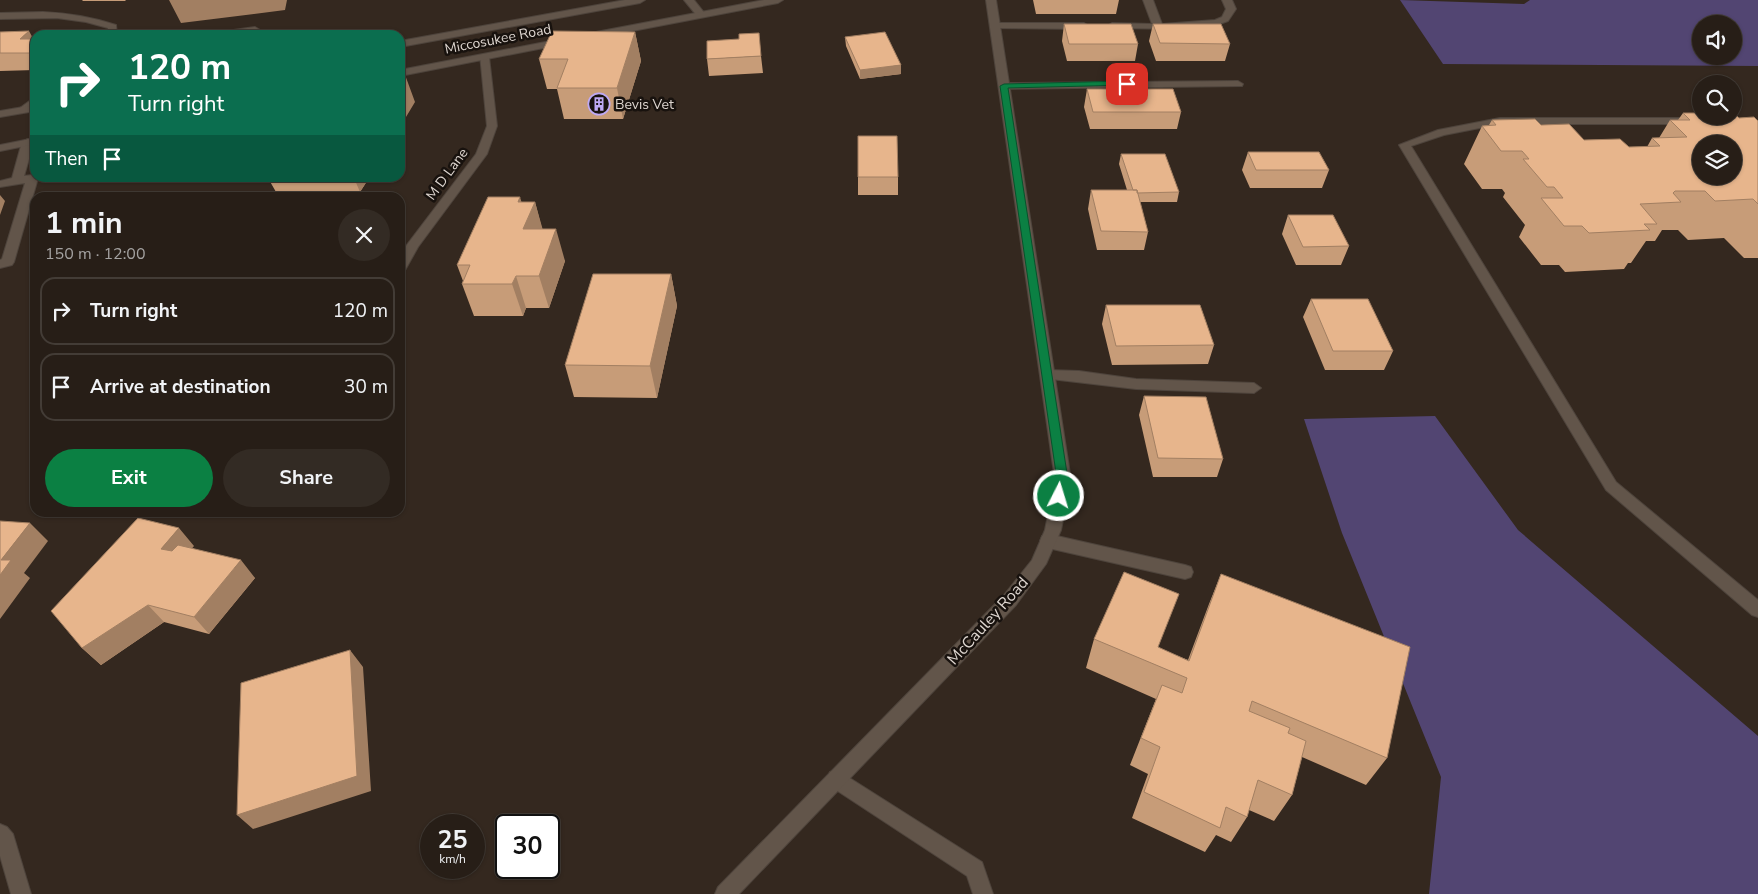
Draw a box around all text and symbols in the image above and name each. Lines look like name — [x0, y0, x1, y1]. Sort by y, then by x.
map controls — [1692, 15, 1742, 185]
button: sound — [1692, 15, 1742, 65]
street label: Miccosukee Road — [443, 19, 553, 59]
text: 120 m — [128, 44, 231, 91]
icon: right — [45, 50, 110, 115]
pin — [1106, 63, 1148, 105]
icon: arrive — [1113, 70, 1141, 98]
button: search — [1692, 75, 1742, 125]
text: Turn right — [128, 89, 224, 119]
building icon: Bevis Vet — [587, 92, 611, 116]
place label: Bevis Vet — [615, 95, 674, 114]
button: layers — [1692, 135, 1742, 185]
street label: M D Lane — [422, 144, 472, 204]
icon: arrive — [98, 145, 126, 173]
text: Then — [45, 146, 88, 172]
text: 1 min — [45, 203, 123, 244]
button: close — [338, 209, 390, 261]
text: 150 m · 12:00 — [45, 243, 146, 265]
icon: right — [47, 297, 75, 325]
text: Turn right — [90, 298, 177, 324]
text: 120 m — [333, 298, 388, 324]
icon: arrive — [47, 373, 75, 401]
text: Arrive at destination — [90, 374, 271, 400]
text: 30 m — [344, 374, 388, 400]
button: Exit — [45, 449, 213, 507]
button: Share — [223, 449, 390, 507]
position arrow — [1032, 469, 1084, 521]
street label: McCauley Road — [942, 572, 1034, 670]
speed limit sign: 30 — [495, 814, 560, 879]
text: 25 — [437, 823, 468, 857]
text: km/h — [439, 851, 466, 867]

